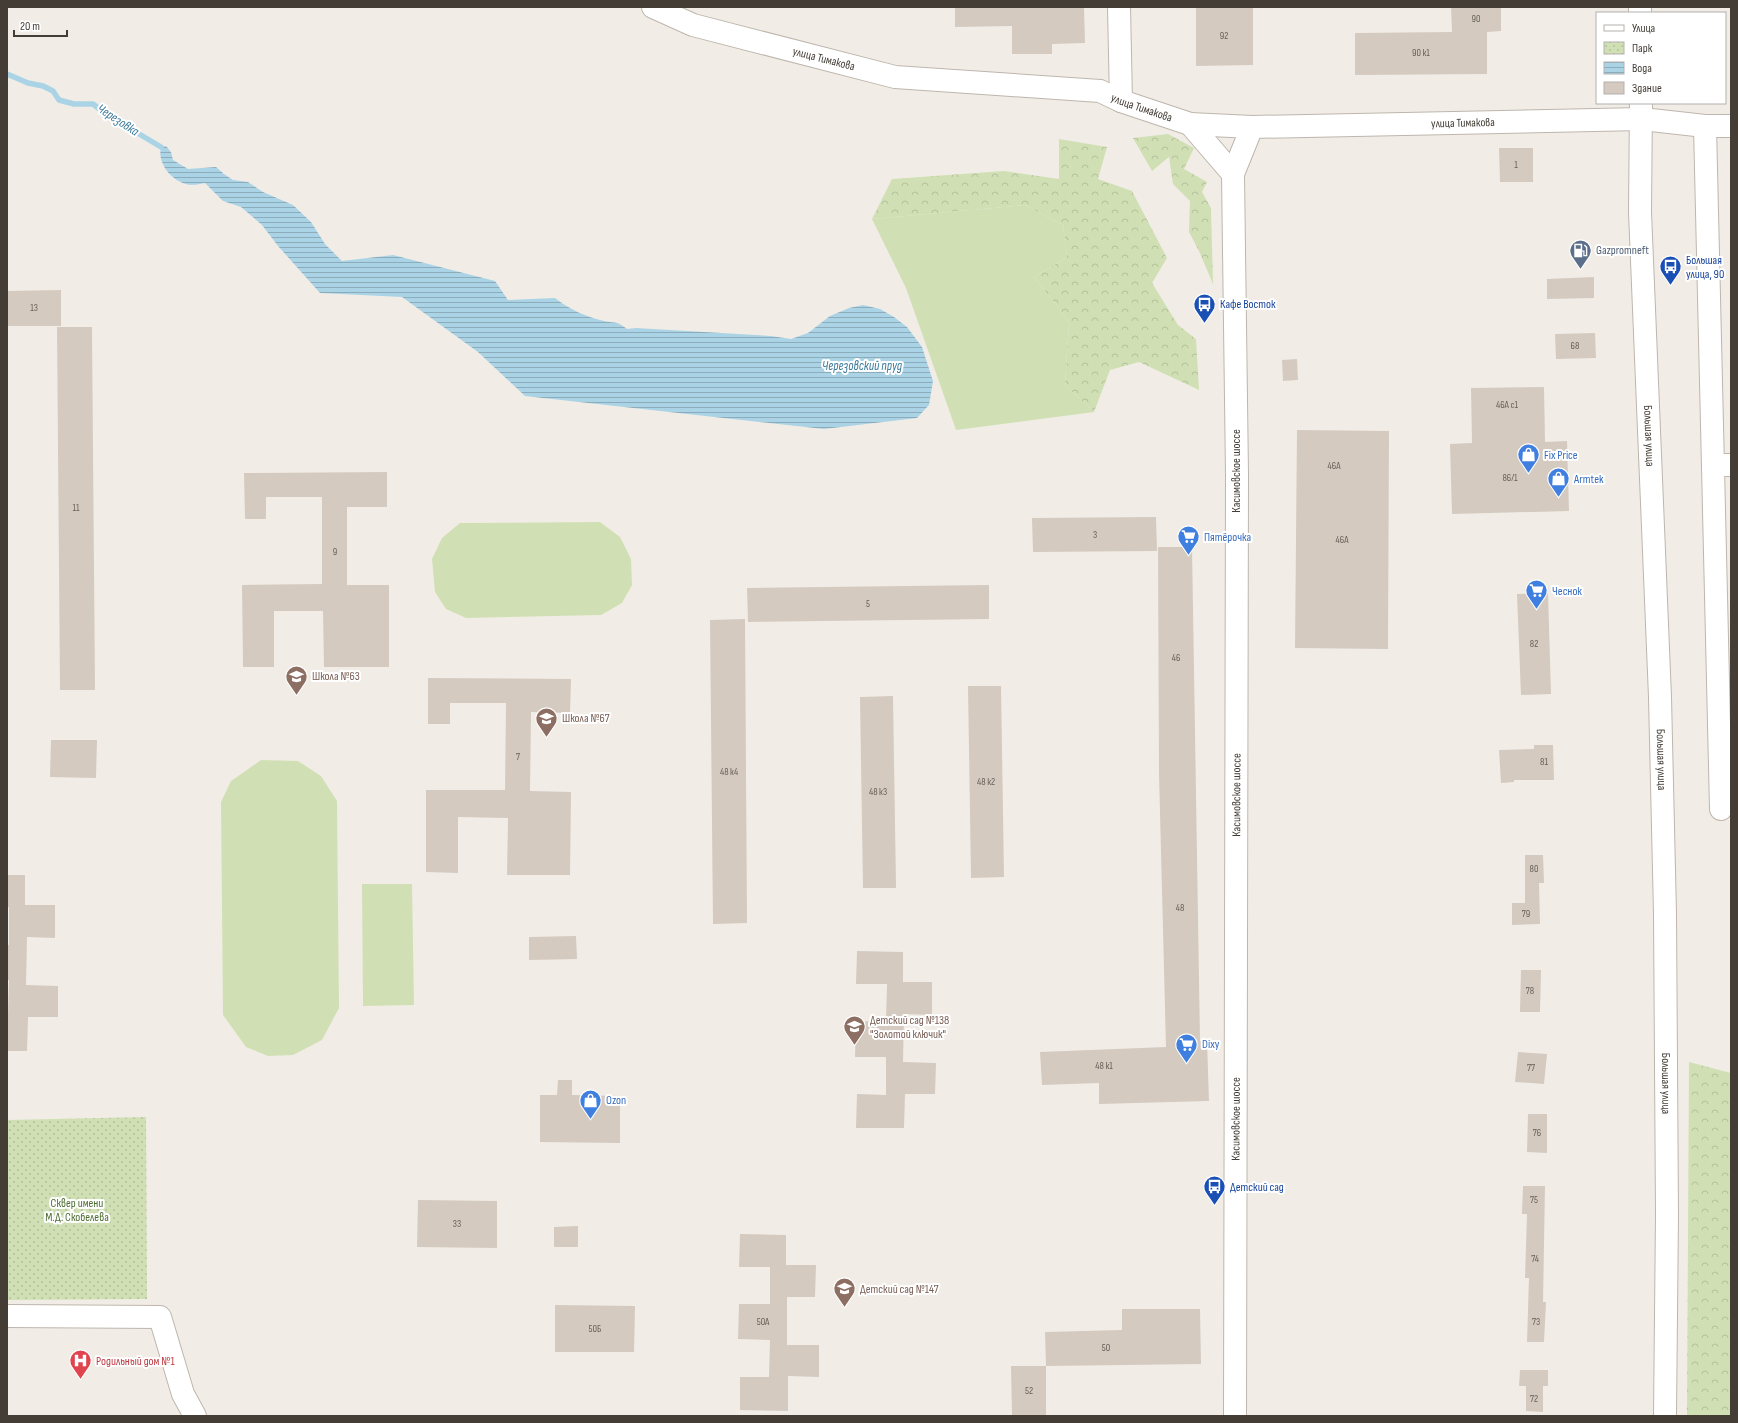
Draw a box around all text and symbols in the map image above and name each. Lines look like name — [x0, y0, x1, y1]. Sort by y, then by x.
scale bar — [14, 12, 67, 38]
legend — [1596, 12, 1726, 104]
house number: 90 — [1472, 13, 1480, 25]
text: 20 m — [20, 19, 40, 34]
text: Улица — [1632, 21, 1656, 36]
house number: 92 — [1220, 30, 1228, 42]
text: Парк — [1632, 41, 1653, 56]
street label: улица Тимакова — [791, 43, 857, 74]
house number: 90 к1 — [1412, 47, 1430, 59]
text: Вода — [1632, 61, 1652, 76]
text: Здание — [1632, 81, 1662, 96]
street label: улица Тимакова — [1109, 90, 1175, 125]
water label: Черезовка — [94, 101, 143, 140]
street label: улица Тимакова — [1431, 115, 1495, 131]
house number: 1 — [1514, 159, 1518, 171]
fuel station icon: Gazpromneft — [1568, 237, 1594, 270]
place label: Gazpromneft — [1596, 243, 1649, 258]
place label: Большая улица, 90 — [1686, 253, 1724, 282]
bus stop icon: Большая улица, 90 — [1657, 254, 1683, 287]
bus stop icon: Кафе Восток — [1191, 291, 1217, 324]
place label: Кафе Восток — [1220, 297, 1276, 312]
house number: 13 — [30, 302, 38, 314]
house number: 68 — [1571, 340, 1579, 352]
water label: Черезовский пруд — [822, 358, 903, 374]
house number: 46А с1 — [1496, 399, 1518, 411]
street label: Большая улица — [1640, 405, 1658, 467]
street label: Касимовское шоссе — [1229, 429, 1244, 513]
shop icon: Fix Price — [1515, 442, 1541, 475]
place label: Fix Price — [1544, 448, 1578, 463]
house number: 46А — [1328, 460, 1341, 472]
shop icon: Armtek — [1545, 466, 1571, 499]
house number: 86/1 — [1502, 472, 1518, 484]
place label: Armtek — [1573, 472, 1604, 487]
house number: 11 — [73, 502, 80, 514]
supermarket icon: Пятёрочка — [1175, 524, 1201, 557]
house number: 3 — [1093, 529, 1097, 541]
place label: Пятёрочка — [1204, 530, 1252, 545]
house number: 46А — [1336, 534, 1349, 546]
house number: 9 — [333, 546, 337, 558]
supermarket icon: Чеснок — [1523, 578, 1549, 611]
place label: Чеснок — [1552, 584, 1582, 599]
house number: 5 — [866, 598, 870, 610]
house number: 82 — [1530, 638, 1538, 650]
house number: 46 — [1172, 652, 1180, 664]
school or university icon: Школа №63 — [283, 663, 309, 696]
place label: Школа №63 — [312, 669, 360, 684]
school or university icon: Школа №67 — [534, 705, 560, 738]
place label: Школа №67 — [562, 711, 610, 726]
street label: Большая улица — [1653, 729, 1670, 791]
house number: 7 — [516, 751, 520, 763]
street label: Касимовское шоссе — [1229, 753, 1244, 837]
house number: 81 — [1540, 756, 1548, 768]
house number: 48 к4 — [720, 766, 738, 778]
house number: 48 к2 — [977, 776, 995, 788]
house number: 48 к3 — [869, 786, 887, 798]
house number: 80 — [1530, 863, 1538, 875]
house number: 48 — [1176, 902, 1184, 914]
house number: 79 — [1522, 908, 1530, 920]
house number: 78 — [1526, 985, 1534, 997]
place label: Детский сад №138 "Золотой ключик" — [870, 1013, 949, 1042]
school or university icon: Детский сад №138 "Золотой ключик" — [841, 1014, 867, 1047]
supermarket icon: Dixy — [1174, 1031, 1200, 1064]
place label: Dixy — [1202, 1037, 1220, 1052]
street label: Большая улица — [1658, 1053, 1674, 1115]
house number: 48 к1 — [1095, 1060, 1113, 1072]
house number: 77 — [1527, 1062, 1535, 1074]
street label: Касимовское шоссе — [1228, 1077, 1243, 1161]
shop icon: Ozon — [578, 1087, 604, 1120]
place label: Ozon — [606, 1093, 626, 1108]
house number: 76 — [1533, 1127, 1541, 1139]
bus stop icon: Детский сад — [1201, 1174, 1227, 1207]
place label: Детский сад — [1230, 1180, 1284, 1195]
house number: 75 — [1530, 1194, 1538, 1206]
park label: Сквер имени М.Д. Скобелева — [45, 1196, 109, 1225]
house number: 33 — [453, 1218, 461, 1230]
house number: 74 — [1531, 1253, 1539, 1265]
school or university icon: Детский сад №147 — [832, 1276, 858, 1309]
place label: Детский сад №147 — [860, 1282, 939, 1297]
house number: 50А — [757, 1316, 770, 1328]
house number: 73 — [1532, 1316, 1540, 1328]
house number: 50Б — [589, 1323, 602, 1335]
house number: 50 — [1102, 1342, 1110, 1354]
hospital icon: Родильный дом №1 — [67, 1348, 93, 1381]
place label: Родильный дом №1 — [96, 1354, 175, 1369]
house number: 52 — [1025, 1385, 1033, 1397]
house number: 72 — [1530, 1393, 1538, 1405]

